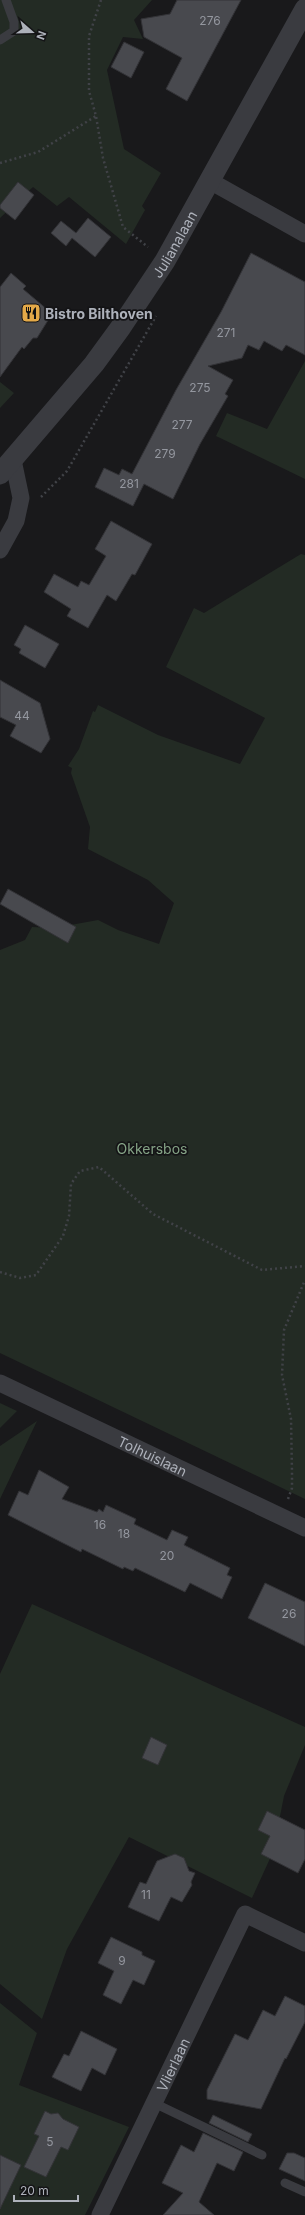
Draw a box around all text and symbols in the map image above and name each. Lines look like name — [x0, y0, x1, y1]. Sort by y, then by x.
north arrow — [12, 12, 52, 52]
house number: 276 — [199, 13, 221, 28]
text: N — [33, 29, 49, 42]
street label: Julianalaan — [148, 208, 200, 281]
restaurant icon: Bistro Bilthoven — [20, 302, 42, 324]
place label: Bistro Bilthoven — [45, 305, 153, 322]
house number: 271 — [217, 325, 236, 340]
house number: 275 — [189, 380, 211, 395]
house number: 277 — [171, 417, 193, 432]
house number: 279 — [154, 446, 176, 461]
house number: 281 — [119, 476, 139, 491]
house number: 44 — [14, 708, 30, 723]
park label: Okkersbos — [117, 1140, 187, 1157]
street label: Tolhuislaan — [115, 1432, 190, 1479]
house number: 16 — [94, 1517, 106, 1532]
house number: 18 — [118, 1526, 130, 1541]
house number: 20 — [160, 1548, 174, 1563]
house number: 26 — [282, 1606, 296, 1621]
house number: 11 — [141, 1887, 151, 1902]
house number: 9 — [118, 1953, 126, 1968]
street label: Vlierlaan — [152, 2035, 193, 2094]
house number: 5 — [46, 2134, 54, 2149]
scale bar — [14, 2177, 78, 2203]
text: 20 m — [20, 2183, 49, 2198]

